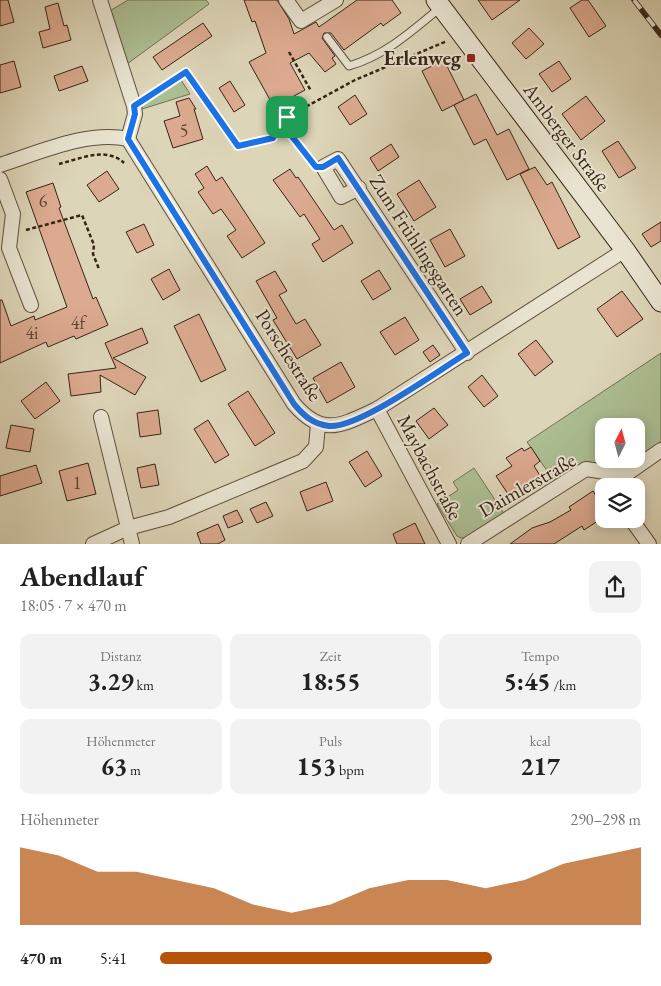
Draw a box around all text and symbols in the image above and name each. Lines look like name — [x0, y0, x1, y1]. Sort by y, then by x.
place label: Erlenweg — [384, 45, 462, 71]
marker: Erlenweg — [465, 52, 477, 64]
street label: Amberger Straße — [517, 77, 616, 197]
pin — [266, 96, 308, 138]
icon: arrive — [273, 103, 301, 131]
house number: 5 — [180, 119, 188, 142]
street label: Zum Frühlingsgarten — [364, 169, 475, 321]
house number: 6 — [39, 189, 48, 212]
street label: Porschestraße — [250, 304, 328, 406]
house number: 4f — [71, 311, 87, 334]
house number: 4i — [25, 321, 39, 344]
street label: Maybachstraße — [391, 410, 469, 524]
north arrow — [595, 418, 645, 468]
map controls — [595, 418, 645, 528]
street label: Daimlerstraße — [474, 447, 580, 523]
house number: 1 — [73, 471, 81, 494]
button: layers — [595, 478, 645, 528]
text: Abendlauf — [20, 558, 144, 594]
button: share — [589, 561, 641, 613]
text: 18:05 · 7 × 470 m — [20, 595, 127, 616]
text: Distanz — [100, 647, 141, 665]
text: Zeit — [320, 647, 341, 665]
text: Tempo — [521, 647, 559, 665]
text: 3.29 — [88, 665, 134, 697]
text: 18:55 — [301, 665, 360, 697]
text: 5:45 — [504, 665, 551, 697]
text: km — [134, 676, 154, 694]
text: /km — [551, 676, 576, 694]
text: Höhenmeter — [86, 732, 155, 750]
text: Puls — [319, 732, 342, 750]
text: kcal — [530, 732, 551, 750]
text: 63 — [101, 750, 127, 782]
text: 153 — [297, 750, 336, 782]
text: 217 — [520, 750, 560, 782]
text: m — [127, 761, 141, 779]
text: bpm — [336, 761, 364, 779]
text: Höhenmeter — [20, 809, 99, 830]
text: 290–298 m — [570, 809, 641, 830]
text: 470 m — [20, 948, 62, 969]
text: 5:41 — [100, 948, 127, 969]

